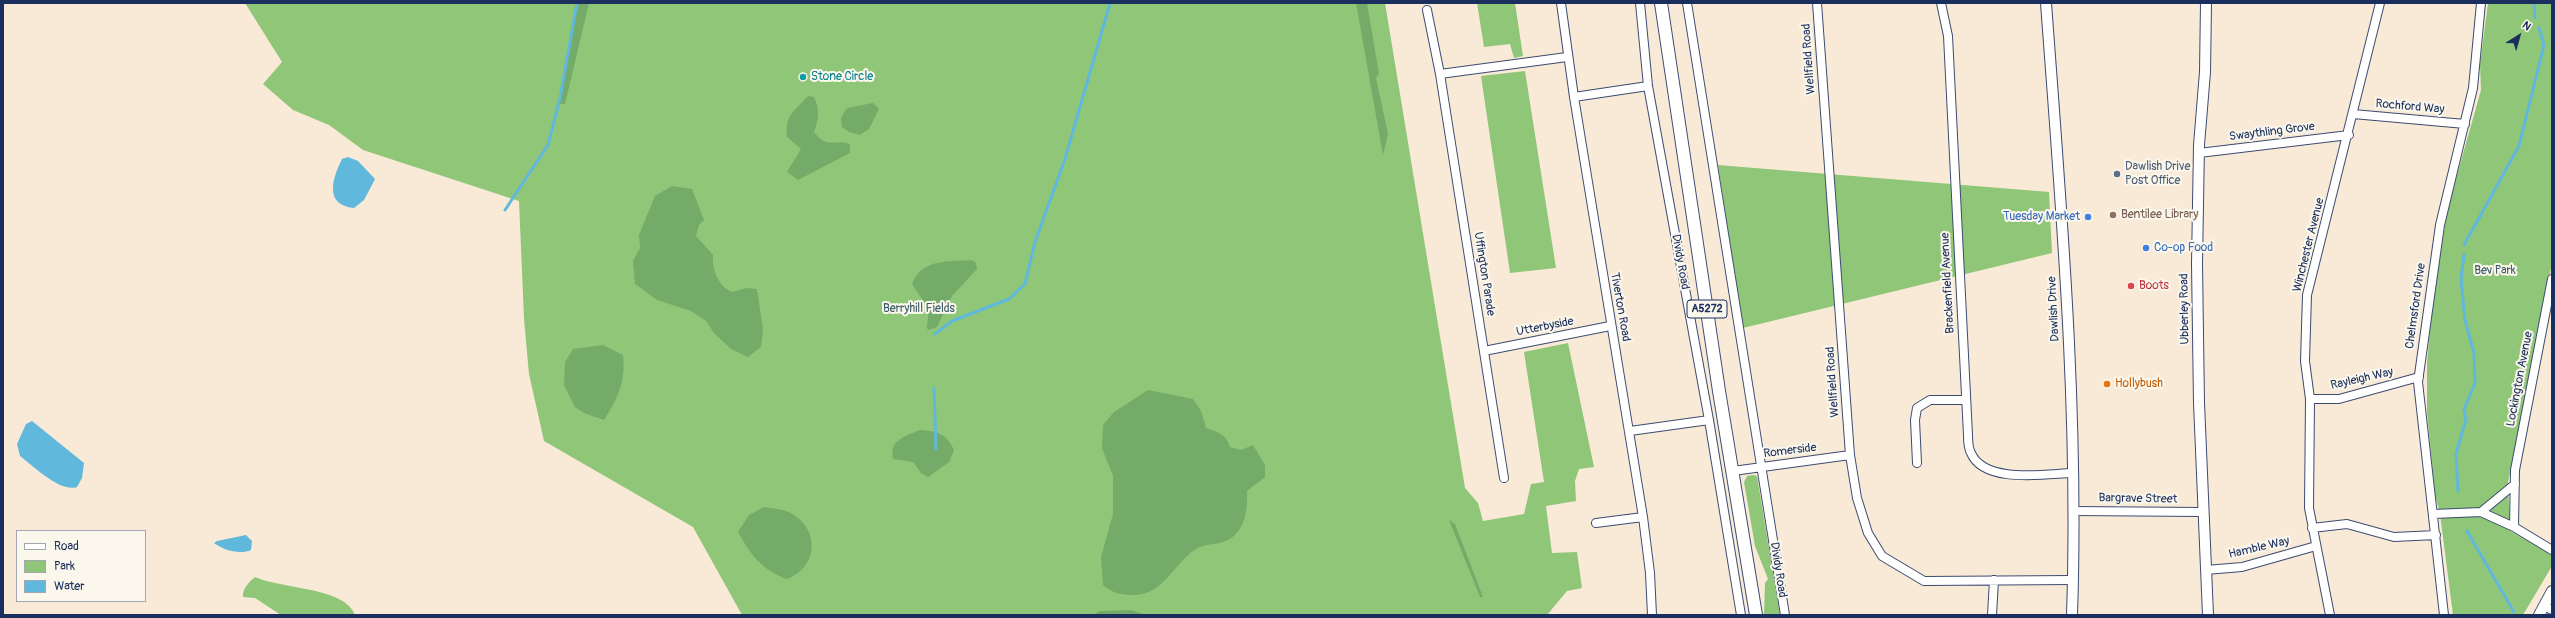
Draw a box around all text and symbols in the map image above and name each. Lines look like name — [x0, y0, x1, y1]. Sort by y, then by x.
north arrow — [2499, 16, 2539, 56]
text: N — [2520, 19, 2533, 33]
street label: Wellfield Road — [1799, 23, 1819, 95]
place label: Stone Circle — [811, 70, 873, 84]
marker: Stone Circle — [798, 72, 808, 82]
street label: Rochford Way — [2375, 97, 2445, 117]
street label: Swaythling Grove — [2228, 120, 2316, 144]
place label: Dawlish Drive Post Office — [2125, 160, 2190, 188]
marker: Dawlish Drive Post Office — [2112, 169, 2122, 179]
street label: Winchester Avenue — [2290, 196, 2328, 294]
place label: Bentilee Library — [2121, 208, 2198, 222]
place label: Tuesday Market — [2003, 210, 2080, 224]
marker: Bentilee Library — [2108, 210, 2118, 220]
marker: Tuesday Market — [2083, 212, 2093, 222]
street label: Uffington Parade — [1470, 231, 1498, 317]
street label: Brackenfield Avenue — [1938, 232, 1958, 334]
street label: Dividy Road — [1668, 233, 1692, 291]
place label: Co-op Food — [2154, 241, 2213, 255]
marker: Co-op Food — [2141, 243, 2151, 253]
street label: Chelmsford Drive — [2403, 262, 2429, 350]
park label: Bev Park — [2474, 264, 2516, 278]
street label: Tiverton Road — [1607, 271, 1633, 343]
street label: Ubberley Road — [2177, 273, 2193, 345]
street label: Dawlish Drive — [2045, 276, 2063, 342]
place label: Boots — [2139, 279, 2169, 293]
marker: Boots — [2126, 281, 2136, 291]
road number: A5272 — [1687, 300, 1727, 318]
park label: Berryhill Fields — [883, 302, 955, 316]
street label: Utterbyside — [1515, 314, 1575, 340]
street label: Lockington Avenue — [2504, 330, 2536, 428]
street label: Wellfield Road — [1823, 346, 1843, 418]
street label: Rayleigh Way — [2329, 365, 2395, 393]
place label: Hollybush — [2115, 377, 2163, 391]
marker: Hollybush — [2102, 379, 2112, 389]
street label: Romerside — [1763, 441, 1817, 461]
street label: Bargrave Street — [2098, 491, 2178, 507]
legend — [16, 530, 146, 602]
street label: Hamble Way — [2227, 534, 2291, 562]
text: Road — [54, 539, 79, 554]
street label: Dividy Road — [1767, 541, 1789, 599]
text: Park — [54, 559, 75, 574]
text: Water — [54, 579, 85, 594]

